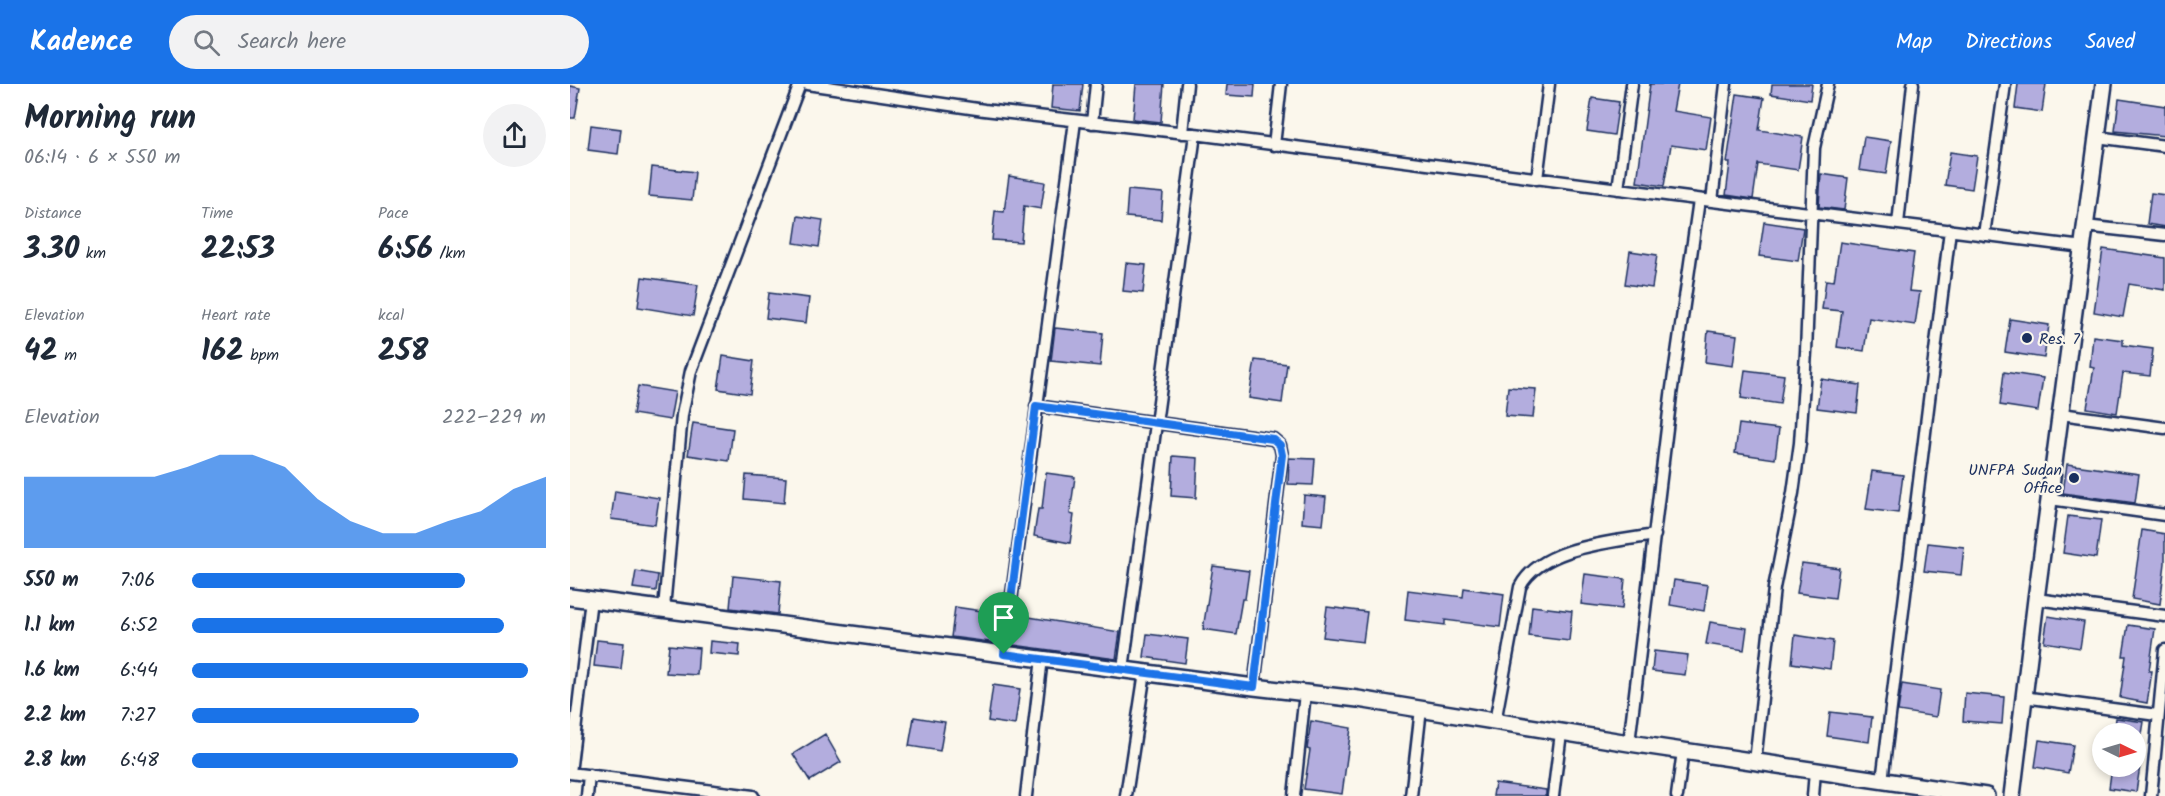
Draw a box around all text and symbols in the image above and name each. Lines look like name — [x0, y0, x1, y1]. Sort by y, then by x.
search box — [169, 15, 589, 69]
text: Kadence — [30, 20, 133, 65]
text: Search here — [238, 25, 346, 60]
icon: search — [190, 26, 223, 59]
text: Map — [1896, 26, 1932, 59]
text: Directions — [1965, 26, 2052, 59]
text: Saved — [2085, 26, 2135, 59]
text: Morning run — [24, 93, 196, 146]
button: share — [483, 104, 546, 167]
text: 06:14 · 6 × 550 m — [24, 142, 180, 174]
text: Distance — [24, 201, 82, 226]
text: Time — [201, 201, 233, 226]
text: Pace — [378, 201, 409, 226]
text: 3.30 — [24, 226, 79, 274]
text: 22:53 — [201, 226, 275, 274]
text: 6:56 — [378, 226, 433, 274]
text: km — [79, 241, 106, 266]
text: /km — [433, 241, 465, 266]
text: Elevation — [24, 303, 85, 328]
text: Heart rate — [201, 303, 271, 328]
text: kcal — [378, 303, 404, 328]
place label: Res. 7 — [2039, 327, 2081, 352]
text: 42 — [24, 328, 58, 376]
text: 162 — [201, 328, 244, 376]
text: 258 — [378, 328, 428, 376]
marker: Res. 7 — [2020, 331, 2034, 345]
text: m — [58, 343, 77, 368]
text: bpm — [244, 343, 279, 368]
text: Elevation — [24, 402, 100, 434]
text: 222–229 m — [442, 402, 546, 434]
place label: UNFPA Sudan Office — [1968, 458, 2062, 501]
marker: UNFPA Sudan Office — [2067, 471, 2081, 485]
text: 550 m — [24, 565, 79, 597]
text: 7:06 — [120, 565, 155, 597]
pin — [978, 592, 1029, 654]
icon: arrive — [987, 601, 1020, 634]
text: 1.1 km — [24, 610, 75, 642]
text: 6:52 — [120, 610, 158, 642]
text: 1.6 km — [24, 655, 80, 687]
text: 6:44 — [120, 655, 158, 687]
text: 2.2 km — [24, 700, 86, 732]
text: 7:27 — [120, 700, 155, 732]
north arrow — [2092, 723, 2146, 777]
map controls — [2092, 723, 2146, 777]
text: 2.8 km — [24, 745, 86, 777]
text: 6:48 — [120, 745, 159, 777]

